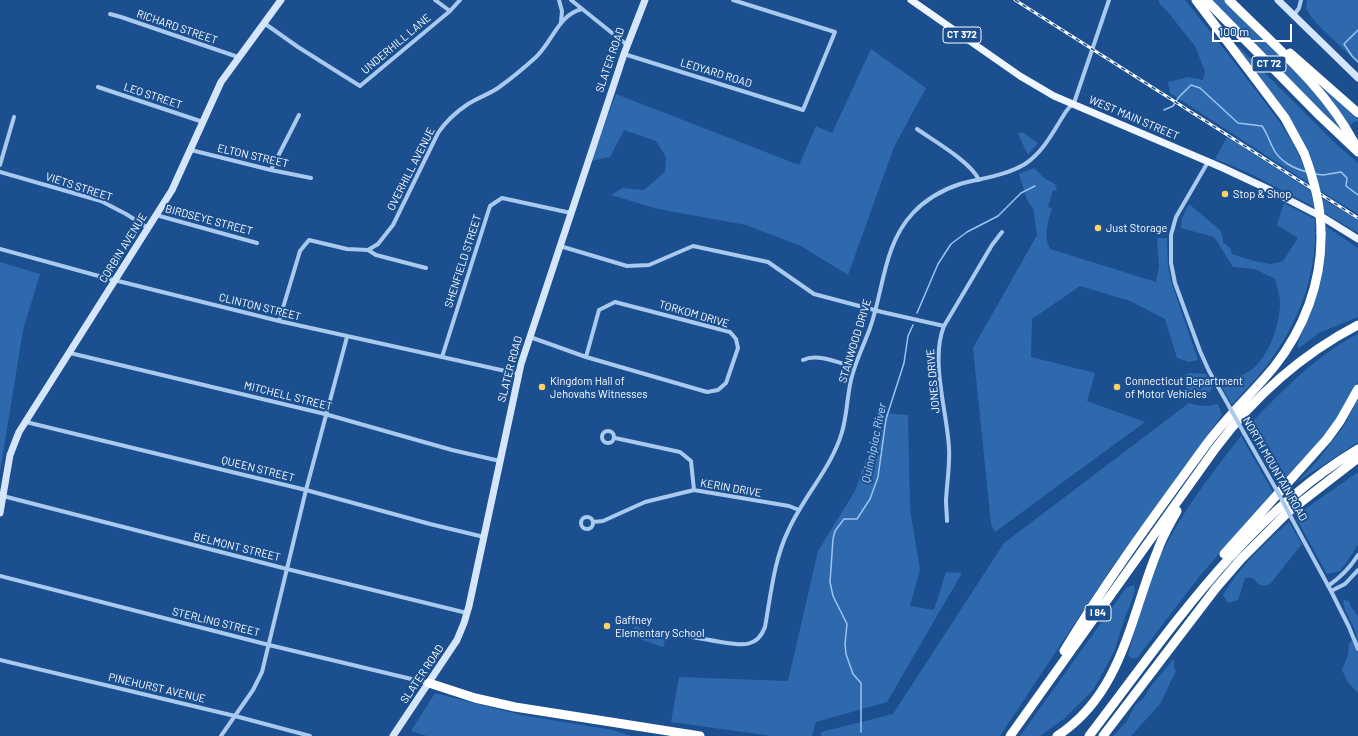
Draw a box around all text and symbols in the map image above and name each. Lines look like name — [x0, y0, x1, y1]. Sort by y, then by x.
street label: RICHARD STREET — [135, 7, 219, 47]
street label: UNDERHILL LANE — [359, 11, 433, 77]
scale bar — [1214, 16, 1294, 42]
text: 100 m — [1219, 24, 1249, 38]
street label: SLATER ROAD — [593, 26, 627, 94]
road number: CT 372 — [943, 27, 981, 43]
street label: LEDYARD ROAD — [679, 56, 753, 90]
road number: CT 72 — [1252, 56, 1286, 72]
street label: LEO STREET — [122, 80, 184, 112]
street label: WEST MAIN STREET — [1087, 93, 1181, 143]
street label: OVERHILL AVENUE — [384, 125, 438, 213]
street label: ELTON STREET — [216, 141, 290, 171]
street label: VIETS STREET — [44, 170, 114, 204]
place label: Stop & Shop — [1233, 187, 1291, 201]
marker: Stop & Shop — [1220, 189, 1230, 199]
street label: BIRDSEYE STREET — [164, 202, 254, 238]
street label: CORBIN AVENUE — [96, 211, 150, 285]
street label: SHENFIELD STREET — [442, 213, 484, 309]
place label: Just Storage — [1106, 221, 1167, 235]
marker: Just Storage — [1093, 223, 1103, 233]
street label: CLINTON STREET — [218, 290, 302, 324]
street label: STANWOOD DRIVE — [836, 297, 874, 385]
street label: TORKOM DRIVE — [657, 298, 731, 330]
street label: SLATER ROAD — [495, 334, 525, 404]
street label: JONES DRIVE — [924, 348, 942, 414]
place label: Kingdom Hall of Jehovahs Witnesses — [550, 374, 648, 400]
place label: Connecticut Department of Motor Vehicles — [1125, 374, 1243, 400]
street label: MITCHELL STREET — [243, 379, 333, 413]
marker: Kingdom Hall of Jehovahs Witnesses — [537, 382, 547, 392]
marker: Connecticut Department of Motor Vehicles — [1112, 382, 1122, 392]
water label: Quinnipiac River — [858, 402, 890, 484]
street label: NORTH MOUNTAIN ROAD — [1240, 415, 1310, 523]
street label: QUEEN STREET — [220, 454, 296, 484]
street label: KERIN DRIVE — [699, 476, 763, 500]
street label: BELMONT STREET — [192, 530, 282, 564]
street label: STERLING STREET — [171, 605, 261, 639]
road number: I 84 — [1085, 605, 1111, 621]
place label: Gaffney Elementary School — [615, 613, 705, 639]
marker: Gaffney Elementary School — [602, 621, 612, 631]
street label: SLATER ROAD — [398, 642, 446, 706]
street label: PINEHURST AVENUE — [107, 670, 207, 706]

